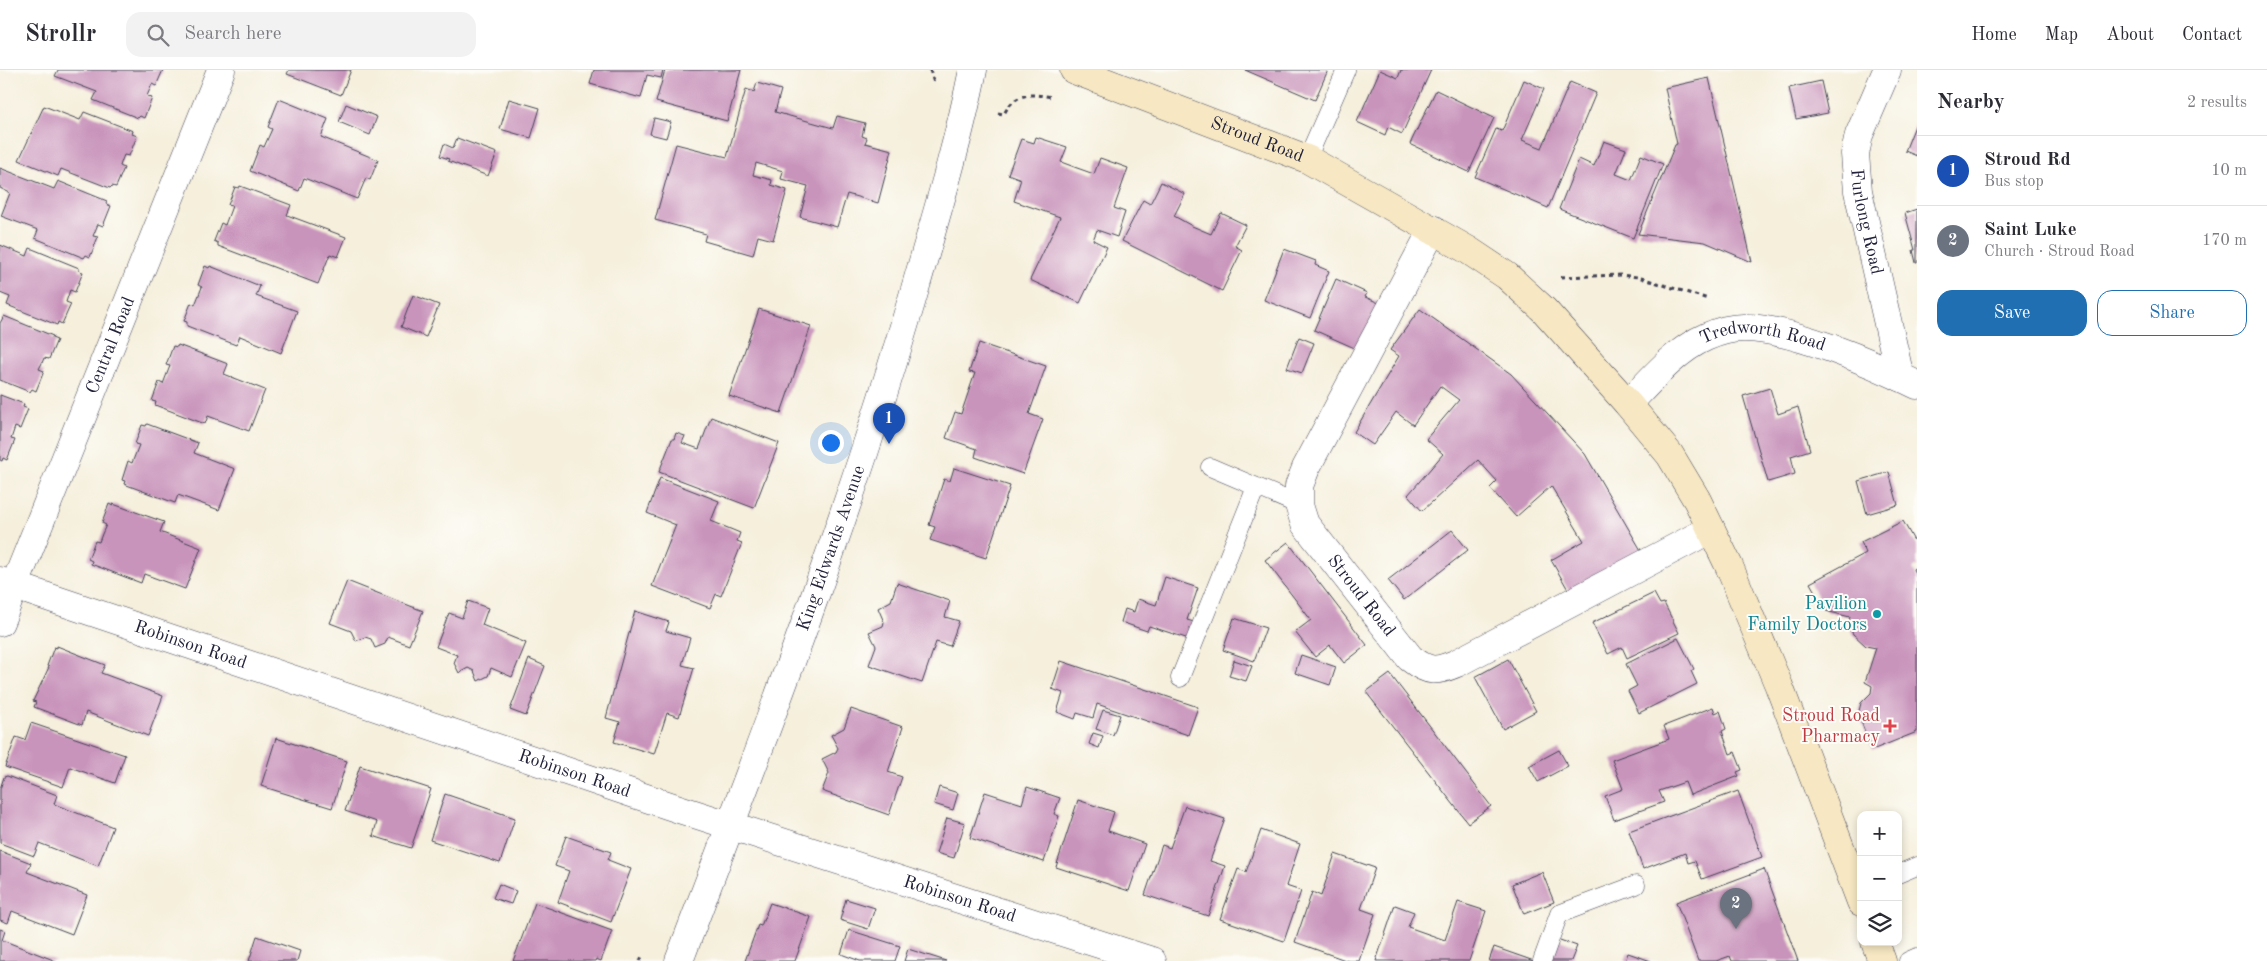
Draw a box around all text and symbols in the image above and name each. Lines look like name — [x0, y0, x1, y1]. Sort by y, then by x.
search box — [126, 12, 476, 57]
icon: search — [144, 21, 172, 49]
text: Strollr — [25, 23, 96, 47]
text: Search here — [184, 25, 282, 44]
text: Home — [1971, 26, 2017, 44]
text: Map — [2045, 26, 2078, 44]
text: About — [2106, 26, 2154, 44]
text: Contact — [2182, 26, 2242, 44]
text: Nearby — [1937, 92, 2005, 113]
text: 2 results — [2187, 95, 2247, 111]
street label: Stroud Road — [1208, 114, 1306, 166]
text: Stroud Rd — [1984, 151, 2071, 170]
text: 1 — [1948, 163, 1958, 179]
text: 10 m — [2211, 163, 2247, 179]
street label: Furlong Road — [1847, 168, 1886, 276]
text: Bus stop — [1984, 174, 2044, 190]
text: Saint Luke — [1984, 221, 2077, 240]
text: 2 — [1948, 233, 1958, 249]
text: 170 m — [2202, 233, 2247, 249]
text: Church · Stroud Road — [1984, 244, 2135, 260]
button: Save — [1937, 290, 2087, 336]
button: Share — [2097, 290, 2247, 336]
street label: Central Road — [83, 294, 138, 396]
street label: Tredworth Road — [1697, 319, 1828, 354]
pin: 1 — [873, 403, 905, 444]
your location — [818, 430, 844, 456]
street label: King Edwards Avenue — [794, 463, 868, 633]
street label: Stroud Road — [1324, 552, 1399, 640]
place label: Pavilion Family Doctors — [1747, 595, 1867, 634]
marker: Pavilion Family Doctors — [1871, 608, 1883, 620]
street label: Robinson Road — [132, 618, 249, 672]
place label: Stroud Road Pharmacy — [1782, 707, 1880, 746]
marker: Stroud Road Pharmacy — [1884, 720, 1896, 732]
street label: Robinson Road — [516, 747, 633, 801]
map controls — [1857, 811, 1902, 946]
button: + — [1857, 811, 1902, 856]
button: − — [1857, 856, 1902, 901]
street label: Robinson Road — [901, 873, 1018, 926]
pin: 2 — [1720, 888, 1752, 929]
button: layers — [1857, 901, 1902, 946]

